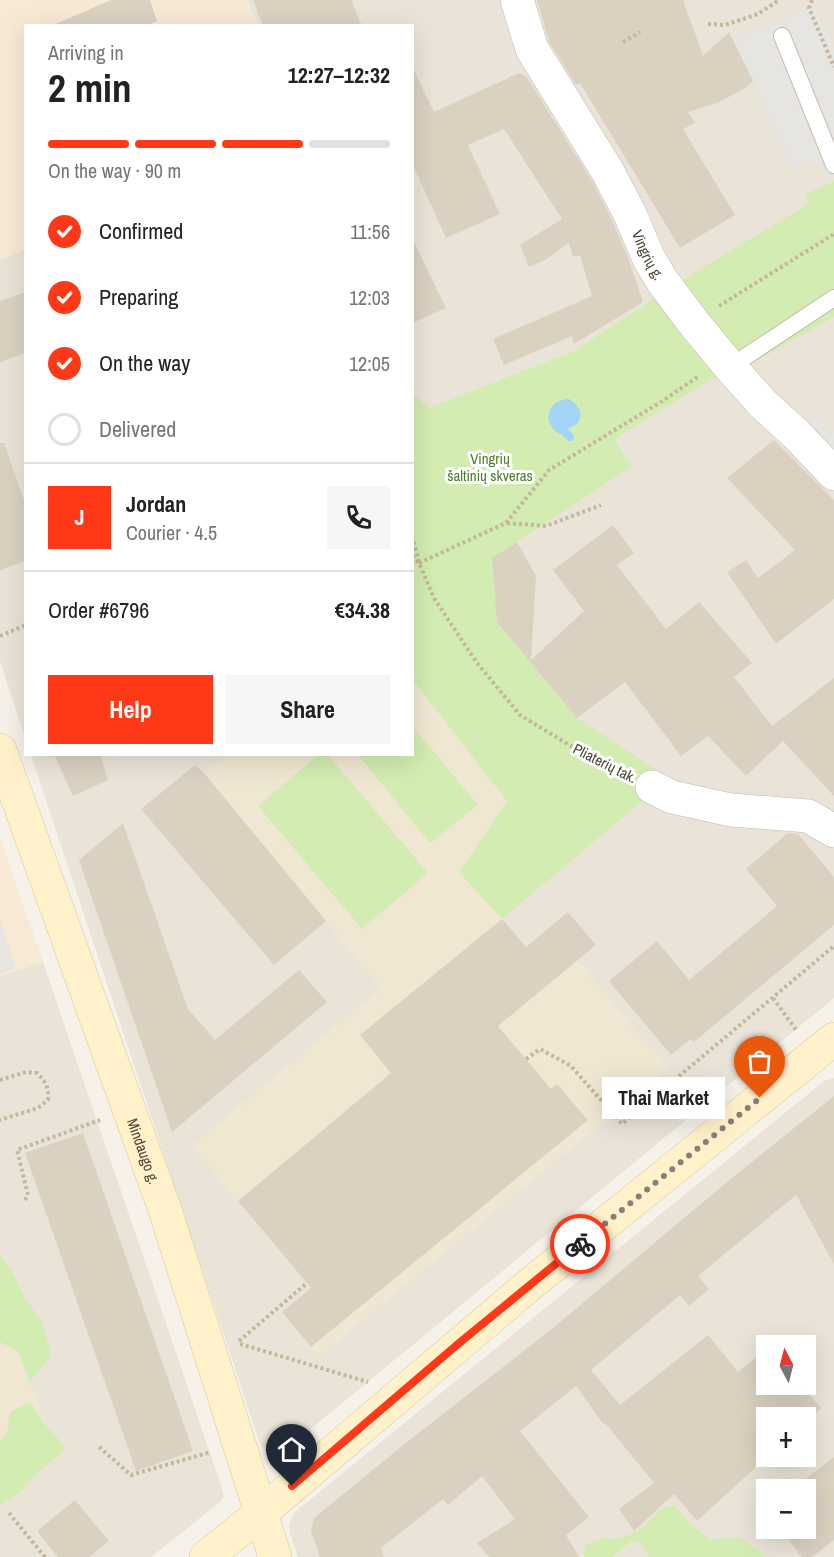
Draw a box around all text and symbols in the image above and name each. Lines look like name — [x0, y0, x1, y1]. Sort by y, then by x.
text: Arriving in — [48, 39, 124, 66]
text: 12:27–12:32 — [288, 60, 390, 90]
text: 2 min — [48, 62, 132, 114]
text: On the way · 90 m — [48, 157, 181, 184]
icon: check — [48, 215, 81, 248]
text: Confirmed — [99, 216, 183, 246]
text: 11:56 — [350, 218, 390, 245]
street label: Vingrių g. — [627, 227, 670, 284]
icon: check — [48, 281, 81, 314]
text: Preparing — [99, 282, 178, 312]
text: 12:03 — [349, 284, 390, 311]
icon: check — [48, 347, 81, 380]
text: On the way — [99, 348, 190, 378]
text: 12:05 — [349, 350, 390, 377]
text: Delivered — [99, 414, 176, 444]
park label: Vingrių šaltinių skveras — [447, 448, 533, 486]
button: phone — [327, 486, 390, 549]
text: Jordan — [126, 489, 186, 519]
text: J — [74, 502, 85, 532]
text: Courier · 4.5 — [126, 519, 217, 546]
text: Order #6796 — [48, 595, 149, 625]
text: €34.38 — [335, 595, 390, 625]
button: Help — [48, 675, 213, 744]
button: Share — [225, 675, 390, 744]
street label: Pliaterių tak. — [569, 738, 641, 788]
pin — [734, 1036, 785, 1098]
icon: bag — [743, 1045, 776, 1078]
callout: Thai Market — [601, 1077, 724, 1119]
text: Thai Market — [618, 1084, 709, 1111]
street label: Mindaugo g. — [122, 1115, 165, 1187]
courier — [550, 1214, 610, 1274]
icon: bike — [564, 1228, 597, 1261]
north arrow — [756, 1335, 816, 1395]
map controls — [756, 1335, 816, 1539]
button: + — [756, 1407, 816, 1467]
pin — [266, 1424, 317, 1486]
icon: home — [275, 1433, 308, 1466]
button: − — [756, 1479, 816, 1539]

